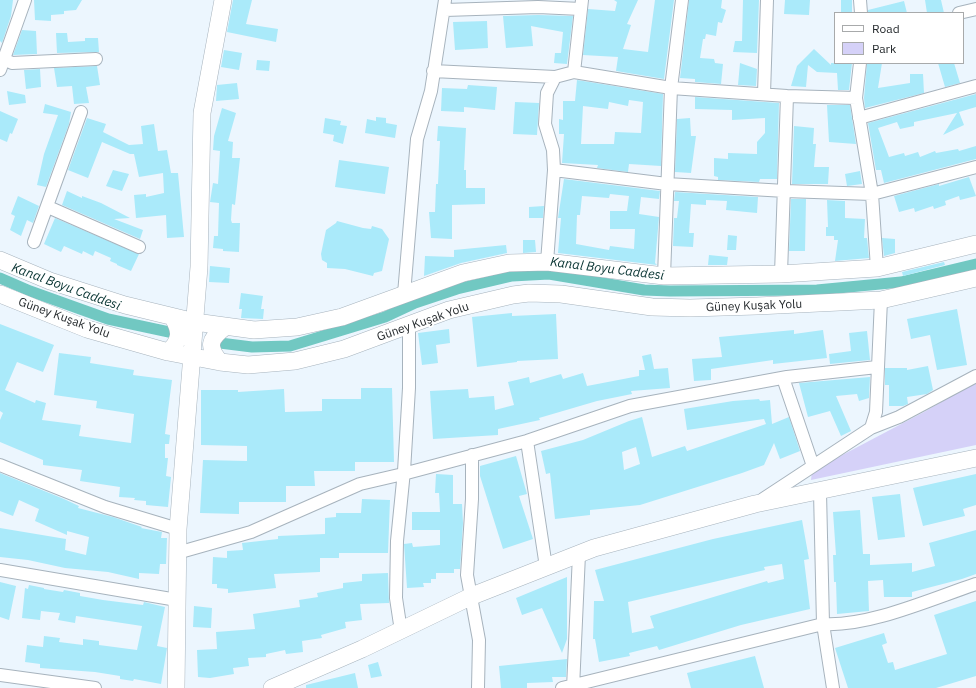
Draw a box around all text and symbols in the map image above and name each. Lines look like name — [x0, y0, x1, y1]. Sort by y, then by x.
legend — [834, 12, 964, 64]
text: Road — [872, 21, 900, 36]
text: Park — [872, 41, 896, 56]
water label: Kanal Boyu Caddesi — [549, 254, 665, 284]
water label: Kanal Boyu Caddesi — [9, 260, 123, 314]
street label: Güney Kuşak Yolu — [16, 295, 112, 341]
street label: Güney Kuşak Yolu — [706, 297, 802, 315]
street label: Güney Kuşak Yolu — [375, 300, 471, 344]

